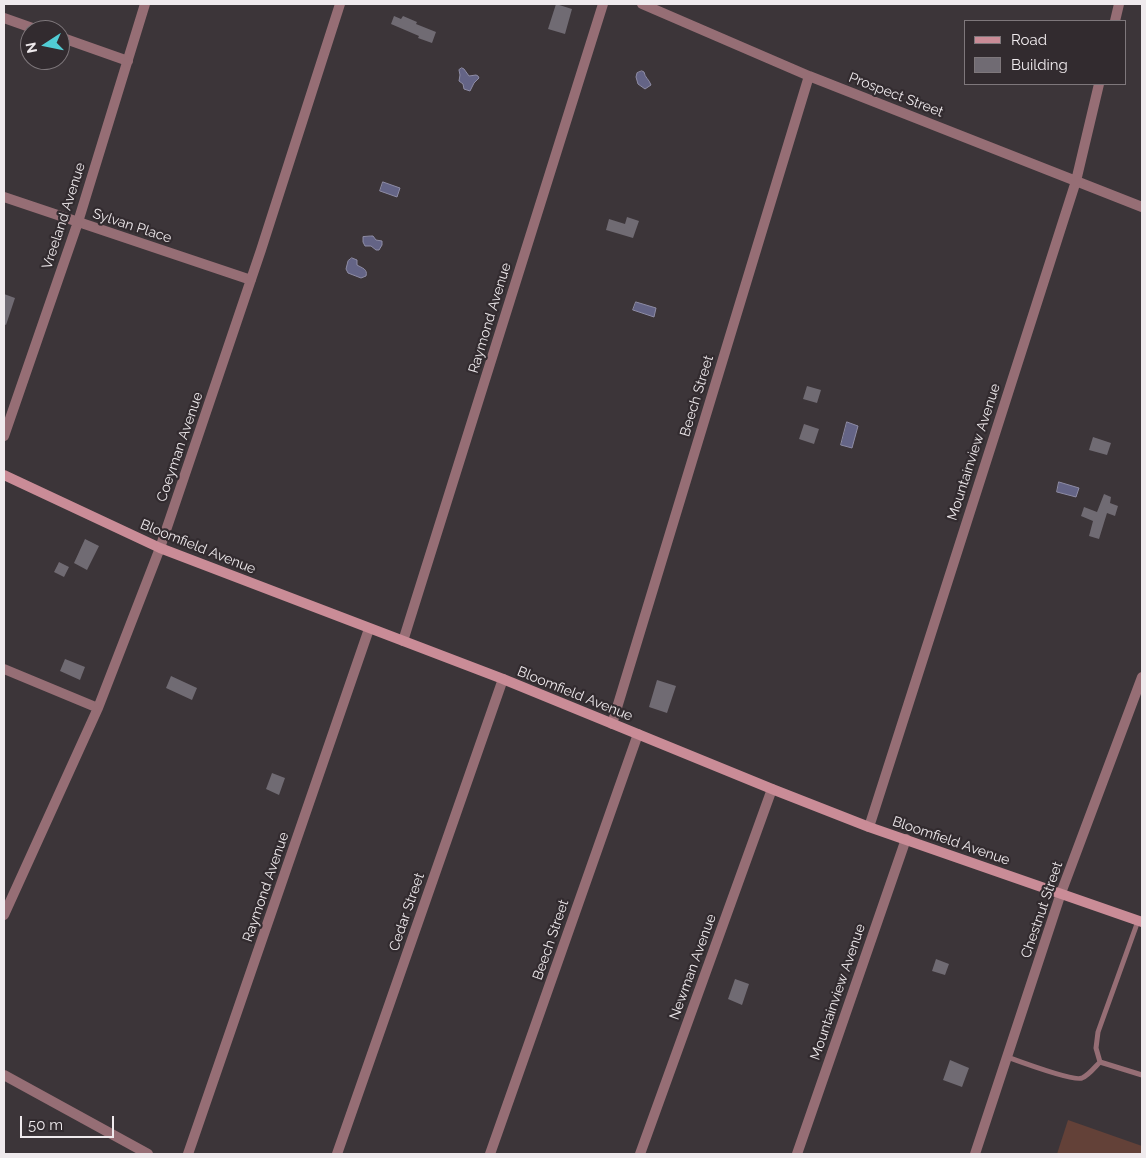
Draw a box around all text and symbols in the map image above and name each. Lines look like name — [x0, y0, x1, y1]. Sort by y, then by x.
north arrow — [20, 20, 70, 70]
legend — [964, 20, 1126, 85]
text: Road — [1011, 31, 1047, 49]
text: N — [22, 41, 40, 54]
text: Building — [1011, 56, 1068, 74]
street label: Prospect Street — [846, 69, 946, 121]
street label: Vreeland Avenue — [39, 161, 89, 271]
street label: Sylvan Place — [90, 205, 174, 247]
street label: Raymond Avenue — [465, 261, 515, 375]
street label: Beech Street — [677, 353, 717, 439]
street label: Mountainview Avenue — [944, 381, 1004, 523]
street label: Coeyman Avenue — [153, 390, 207, 504]
street label: Bloomfield Avenue — [138, 516, 258, 578]
street label: Bloomfield Avenue — [515, 663, 635, 725]
street label: Bloomfield Avenue — [890, 813, 1012, 869]
street label: Raymond Avenue — [239, 830, 293, 944]
street label: Chestnut Street — [1018, 860, 1066, 960]
street label: Cedar Street — [386, 871, 428, 953]
street label: Beech Street — [529, 898, 573, 982]
street label: Newman Avenue — [666, 912, 720, 1022]
street label: Mountainview Avenue — [807, 922, 869, 1062]
scale bar — [22, 1106, 116, 1138]
text: 50 m — [28, 1116, 63, 1134]

